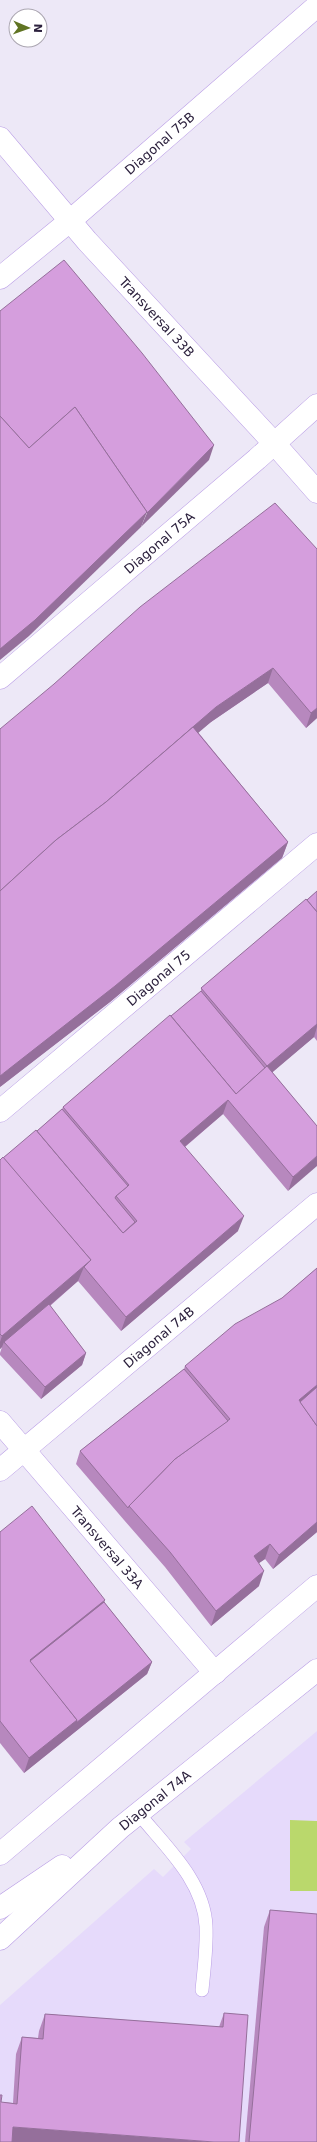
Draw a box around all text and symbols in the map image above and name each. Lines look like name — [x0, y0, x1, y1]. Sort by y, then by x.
north arrow — [8, 8, 48, 48]
text: N — [31, 23, 44, 33]
street label: Diagonal 75B — [122, 109, 198, 178]
street label: Transversal 33B — [115, 273, 197, 360]
street label: Diagonal 75A — [121, 509, 198, 577]
street label: Diagonal 75 — [124, 947, 193, 1009]
street label: Diagonal 74B — [121, 1304, 197, 1371]
street label: Transversal 33A — [67, 1503, 146, 1592]
street label: Diagonal 74A — [116, 1767, 194, 1834]

